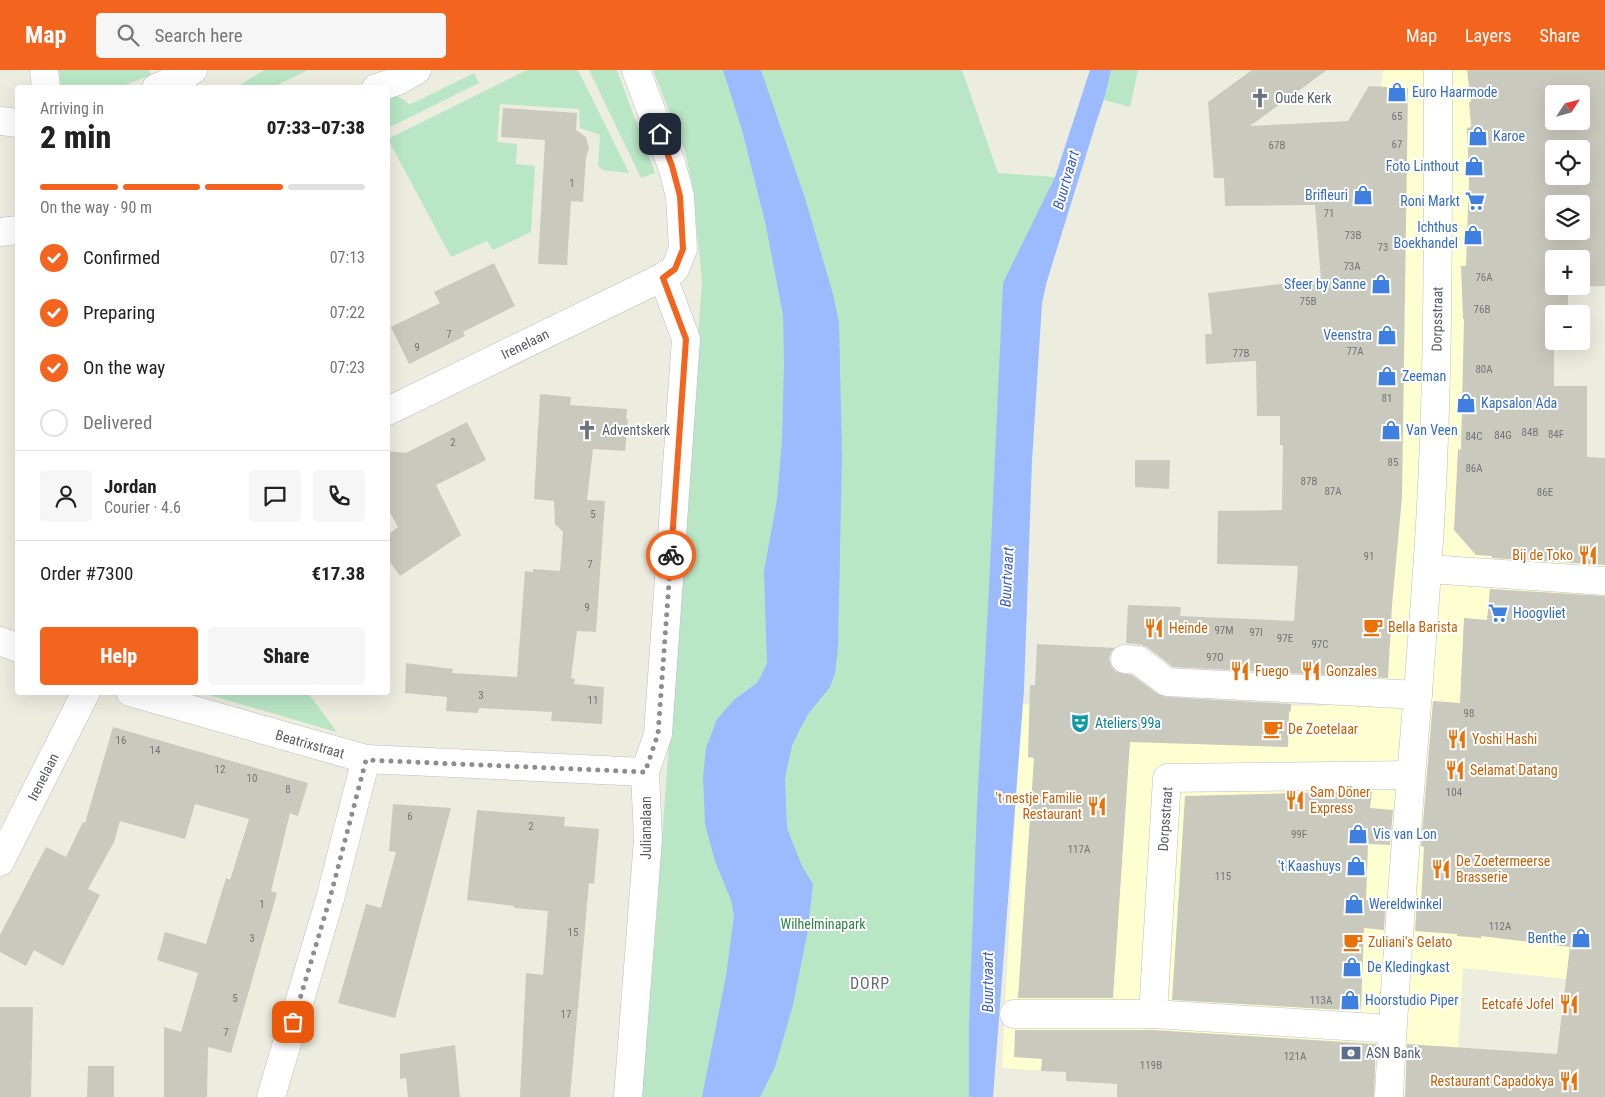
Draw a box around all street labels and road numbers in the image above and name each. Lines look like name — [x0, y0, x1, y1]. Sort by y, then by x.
street label: Dorpsstraat — [1428, 287, 1446, 351]
street label: Irenelaan — [499, 326, 551, 362]
street label: Beatrixstraat — [274, 727, 346, 761]
street label: Irenelaan — [24, 751, 62, 803]
street label: Dorpsstraat — [1155, 786, 1175, 852]
street label: Julianalaan — [638, 796, 654, 860]

